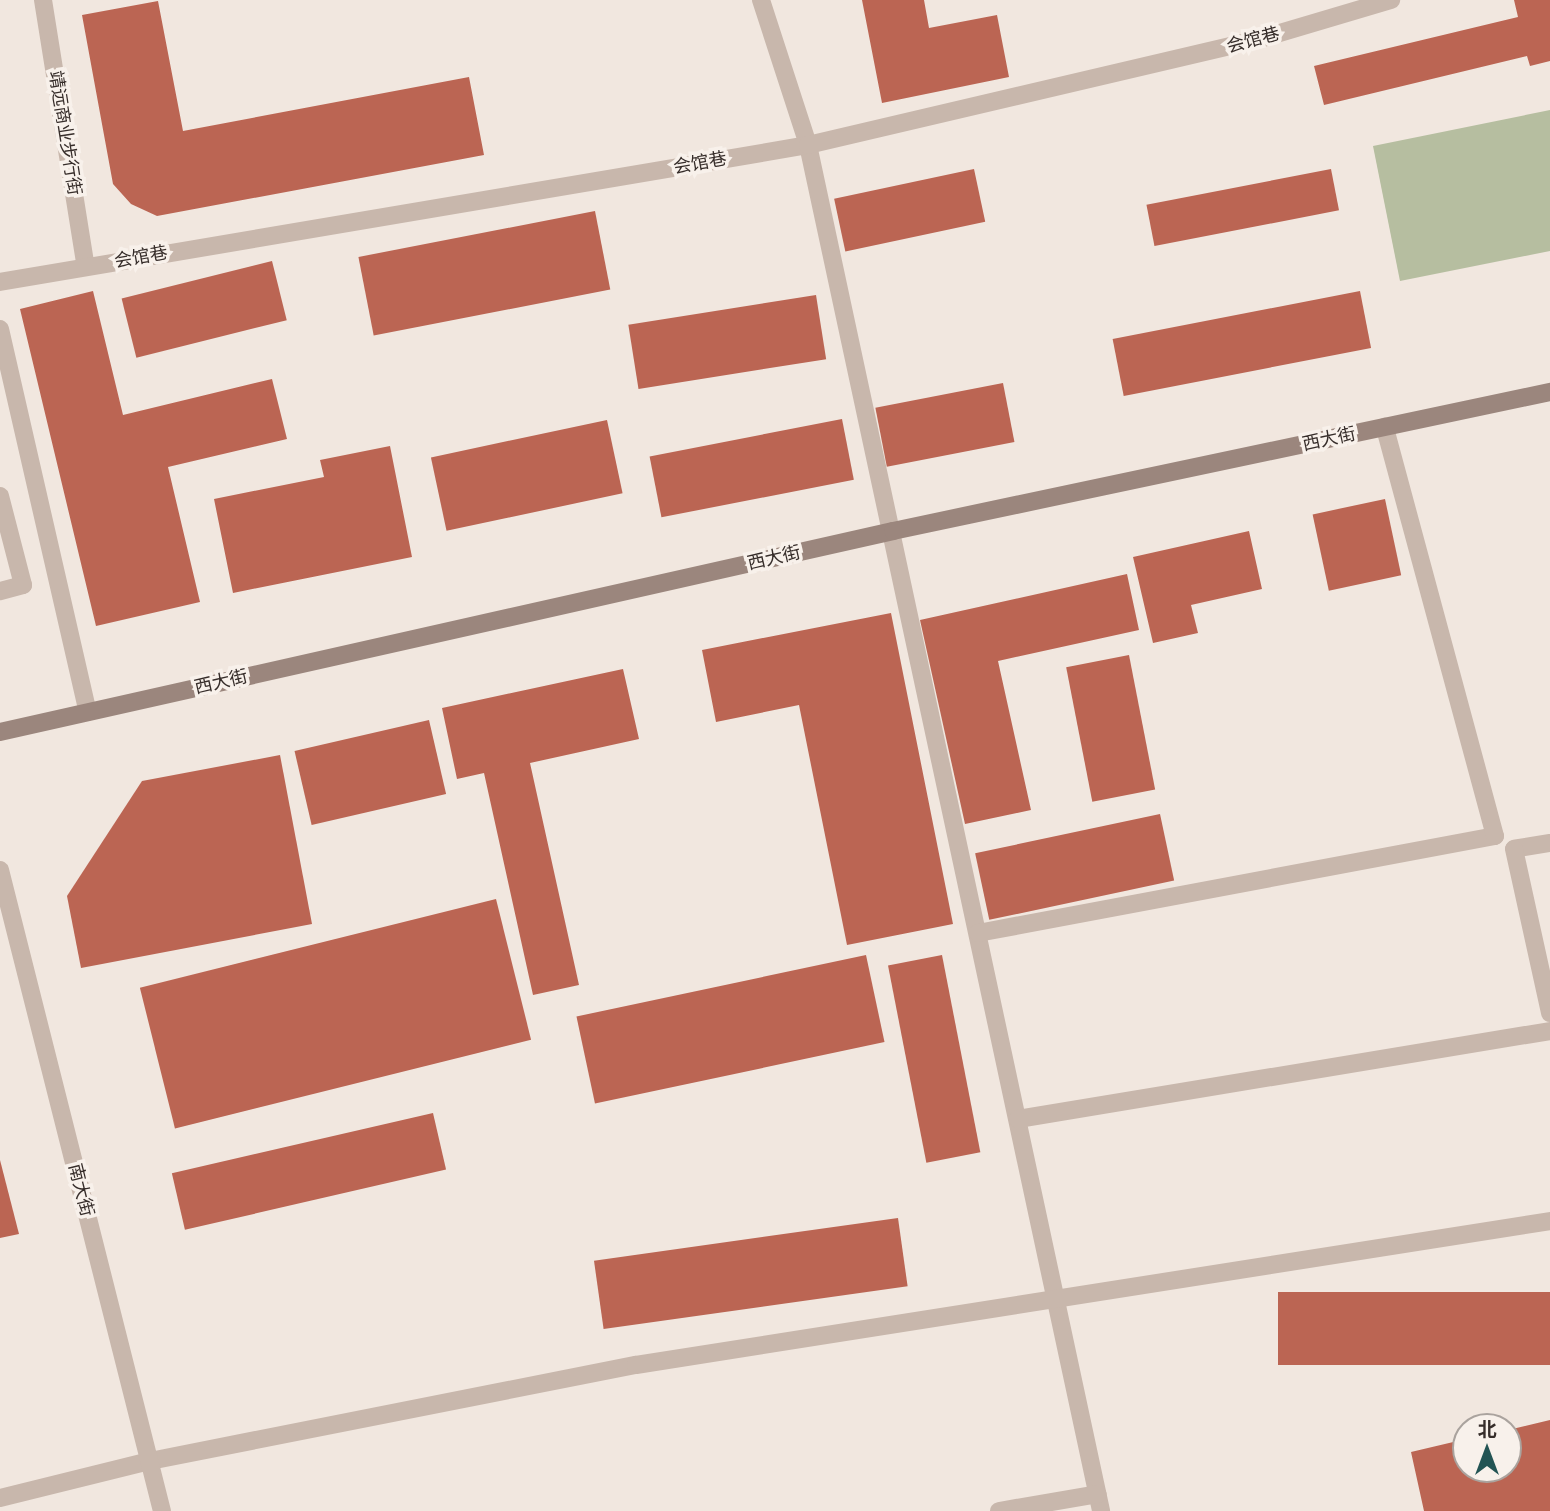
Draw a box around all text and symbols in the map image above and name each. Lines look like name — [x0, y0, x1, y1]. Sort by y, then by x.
street label: 会馆巷 — [1224, 23, 1282, 57]
street label: 靖远商业步行街 — [44, 69, 86, 197]
street label: 会馆巷 — [672, 148, 728, 178]
street label: 会馆巷 — [113, 242, 169, 272]
street label: 西大街 — [1300, 423, 1358, 455]
street label: 西大街 — [745, 541, 803, 575]
street label: 西大街 — [192, 665, 250, 699]
street label: 南大街 — [64, 1161, 98, 1219]
north arrow — [1452, 1413, 1522, 1483]
text: 北 — [1477, 1417, 1497, 1441]

